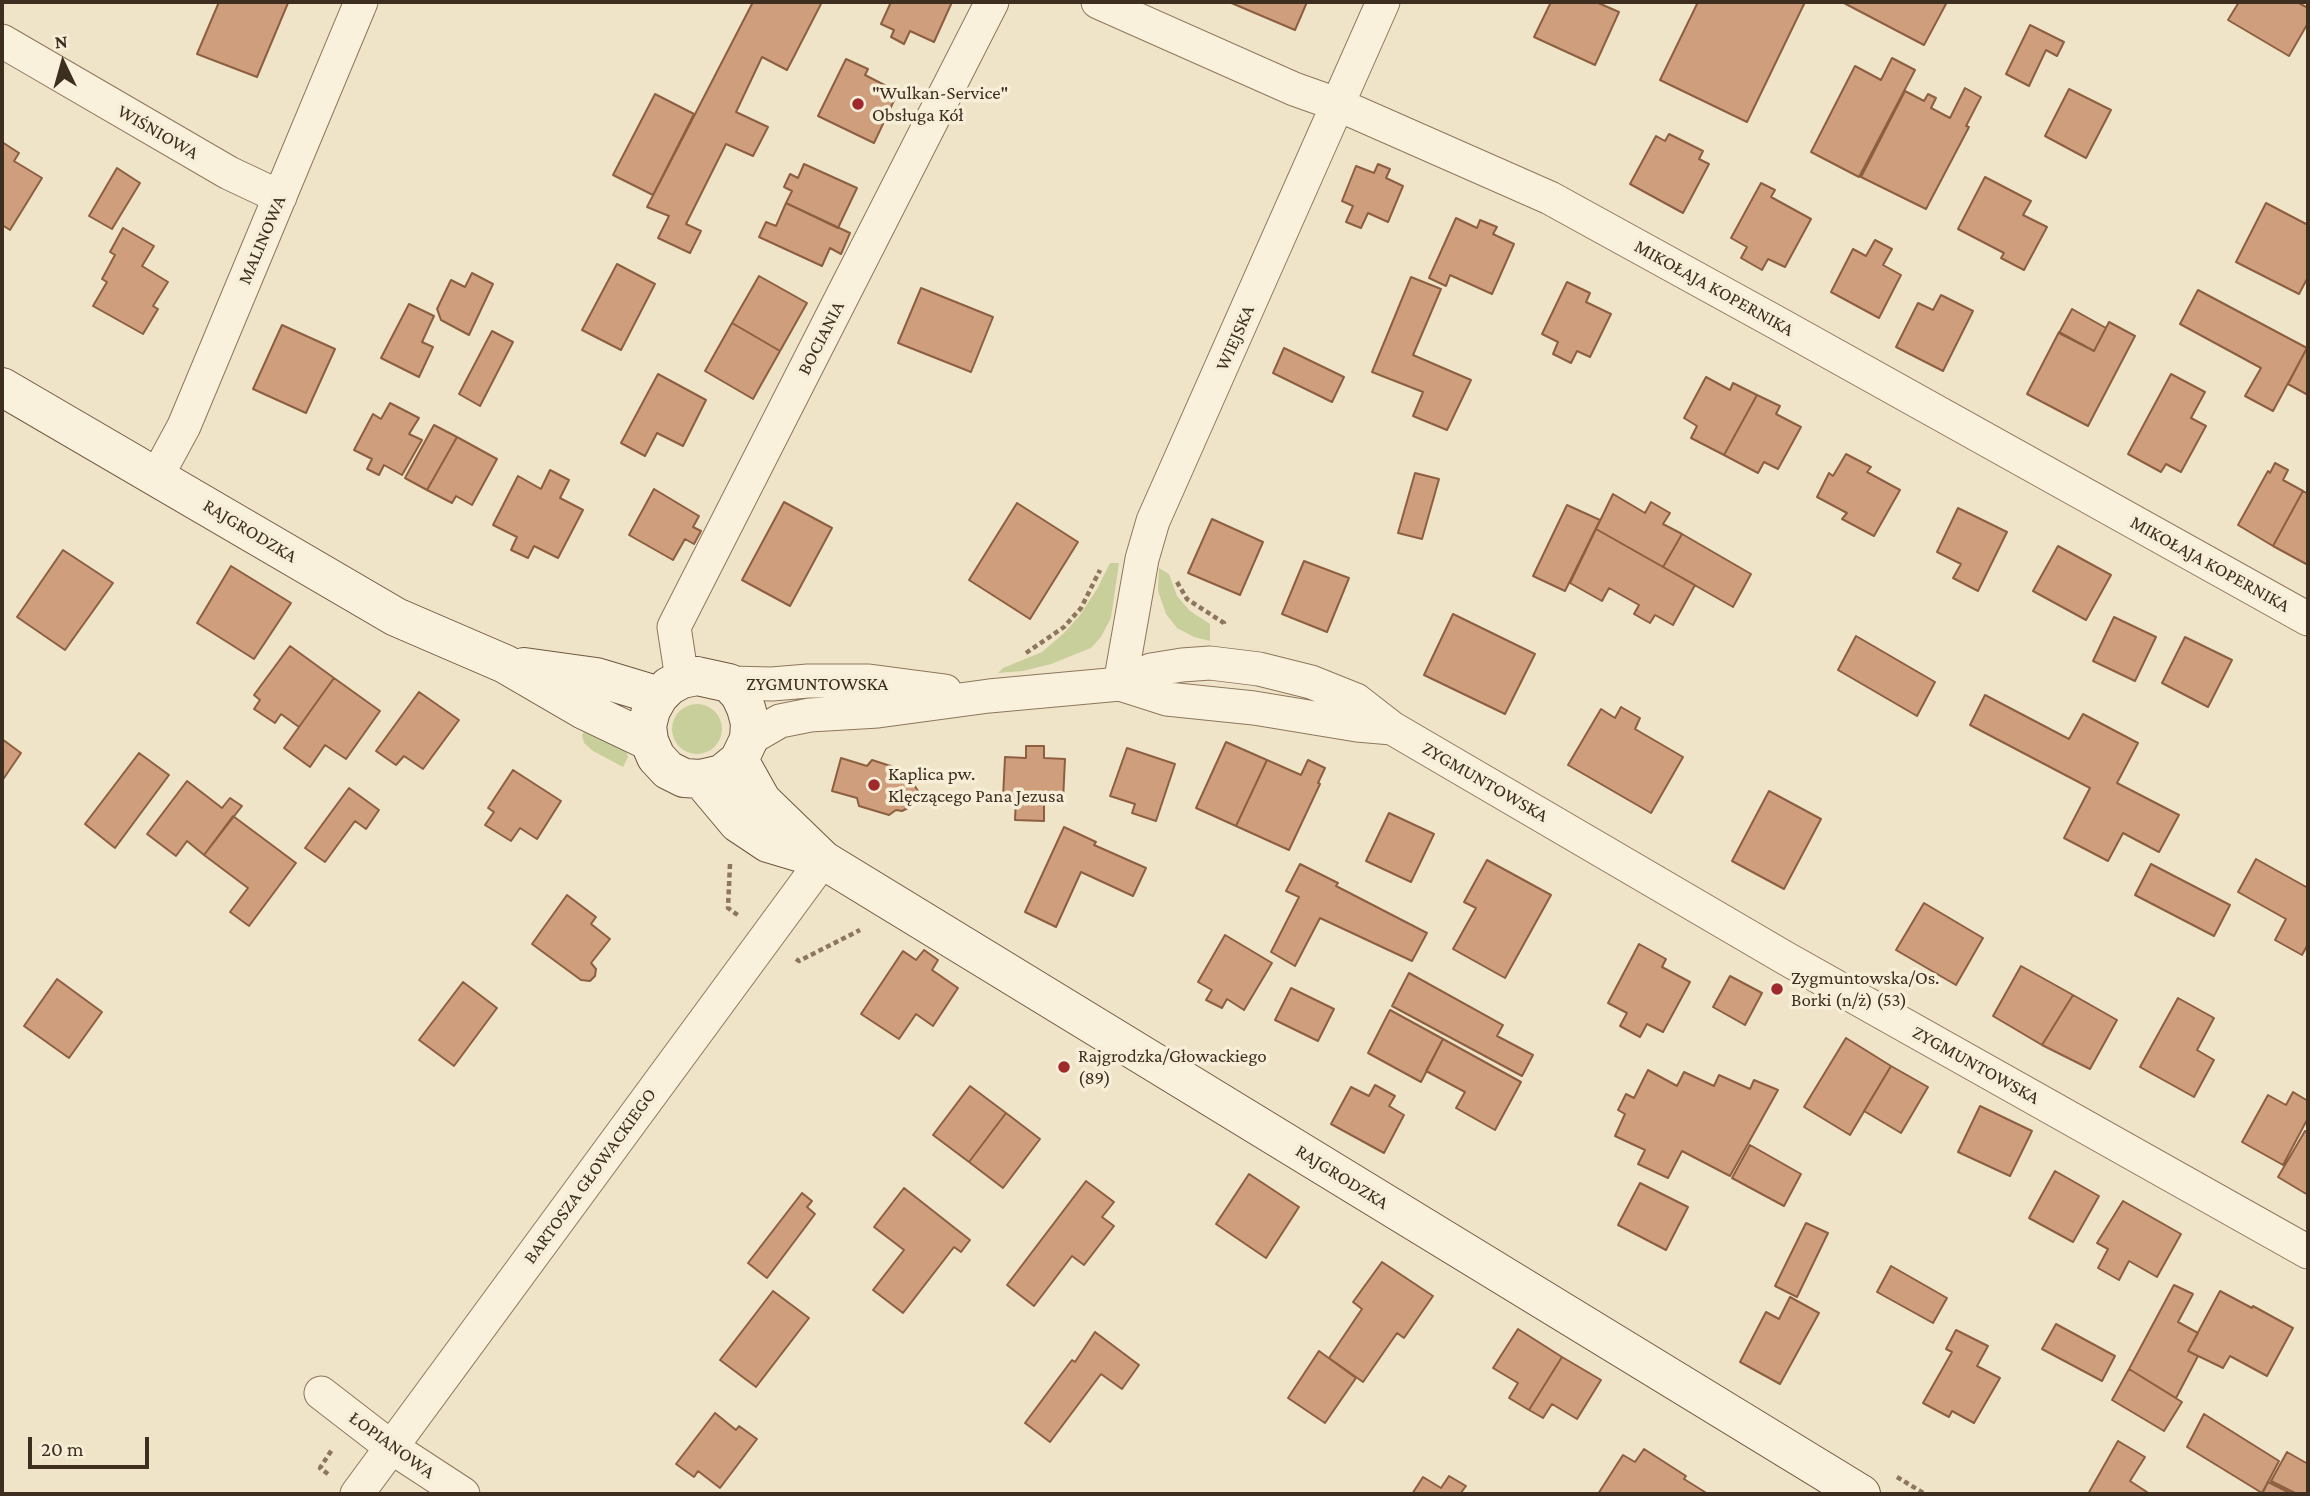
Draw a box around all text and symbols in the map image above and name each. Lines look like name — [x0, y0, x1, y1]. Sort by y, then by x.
north arrow — [28, 28, 98, 98]
text: N — [54, 31, 68, 53]
place label: "Wulkan-Service" Obsługa Kół — [872, 82, 1008, 126]
marker: "Wulkan-Service" Obsługa Kół — [850, 96, 866, 112]
street label: WIŚNIOWA — [113, 100, 203, 164]
street label: MALINOWA — [233, 192, 291, 288]
street label: MIKOŁAJA KOPERNIKA — [1630, 235, 1798, 341]
street label: BOCIANIA — [793, 297, 849, 379]
street label: WIEJSKA — [1210, 302, 1260, 374]
street label: RAJGRODZKA — [199, 494, 301, 568]
street label: MIKOŁAJA KOPERNIKA — [2126, 511, 2294, 617]
street label: ZYGMUNTOWSKA — [746, 673, 888, 695]
street label: ZYGMUNTOWSKA — [1418, 737, 1552, 827]
place label: Kaplica pw. Klęczącego Pana Jezusa — [888, 763, 1064, 807]
marker: Kaplica pw. Klęczącego Pana Jezusa — [866, 777, 882, 793]
place label: Zygmuntowska/Os. Borki (n/ż) (53) — [1791, 967, 1939, 1011]
marker: Zygmuntowska/Os. Borki (n/ż) (53) — [1769, 981, 1785, 997]
street label: ZYGMUNTOWSKA — [1908, 1021, 2044, 1109]
place label: Rajgrodzka/Głowackiego (89) — [1078, 1045, 1267, 1089]
marker: Rajgrodzka/Głowackiego (89) — [1056, 1059, 1072, 1075]
street label: BARTOSZA GŁOWACKIEGO — [519, 1084, 661, 1268]
street label: RAJGRODZKA — [1291, 1139, 1393, 1215]
street label: ŁOPIANOWA — [345, 1406, 439, 1484]
scale bar — [32, 1422, 152, 1466]
text: 20 m — [41, 1437, 84, 1461]

